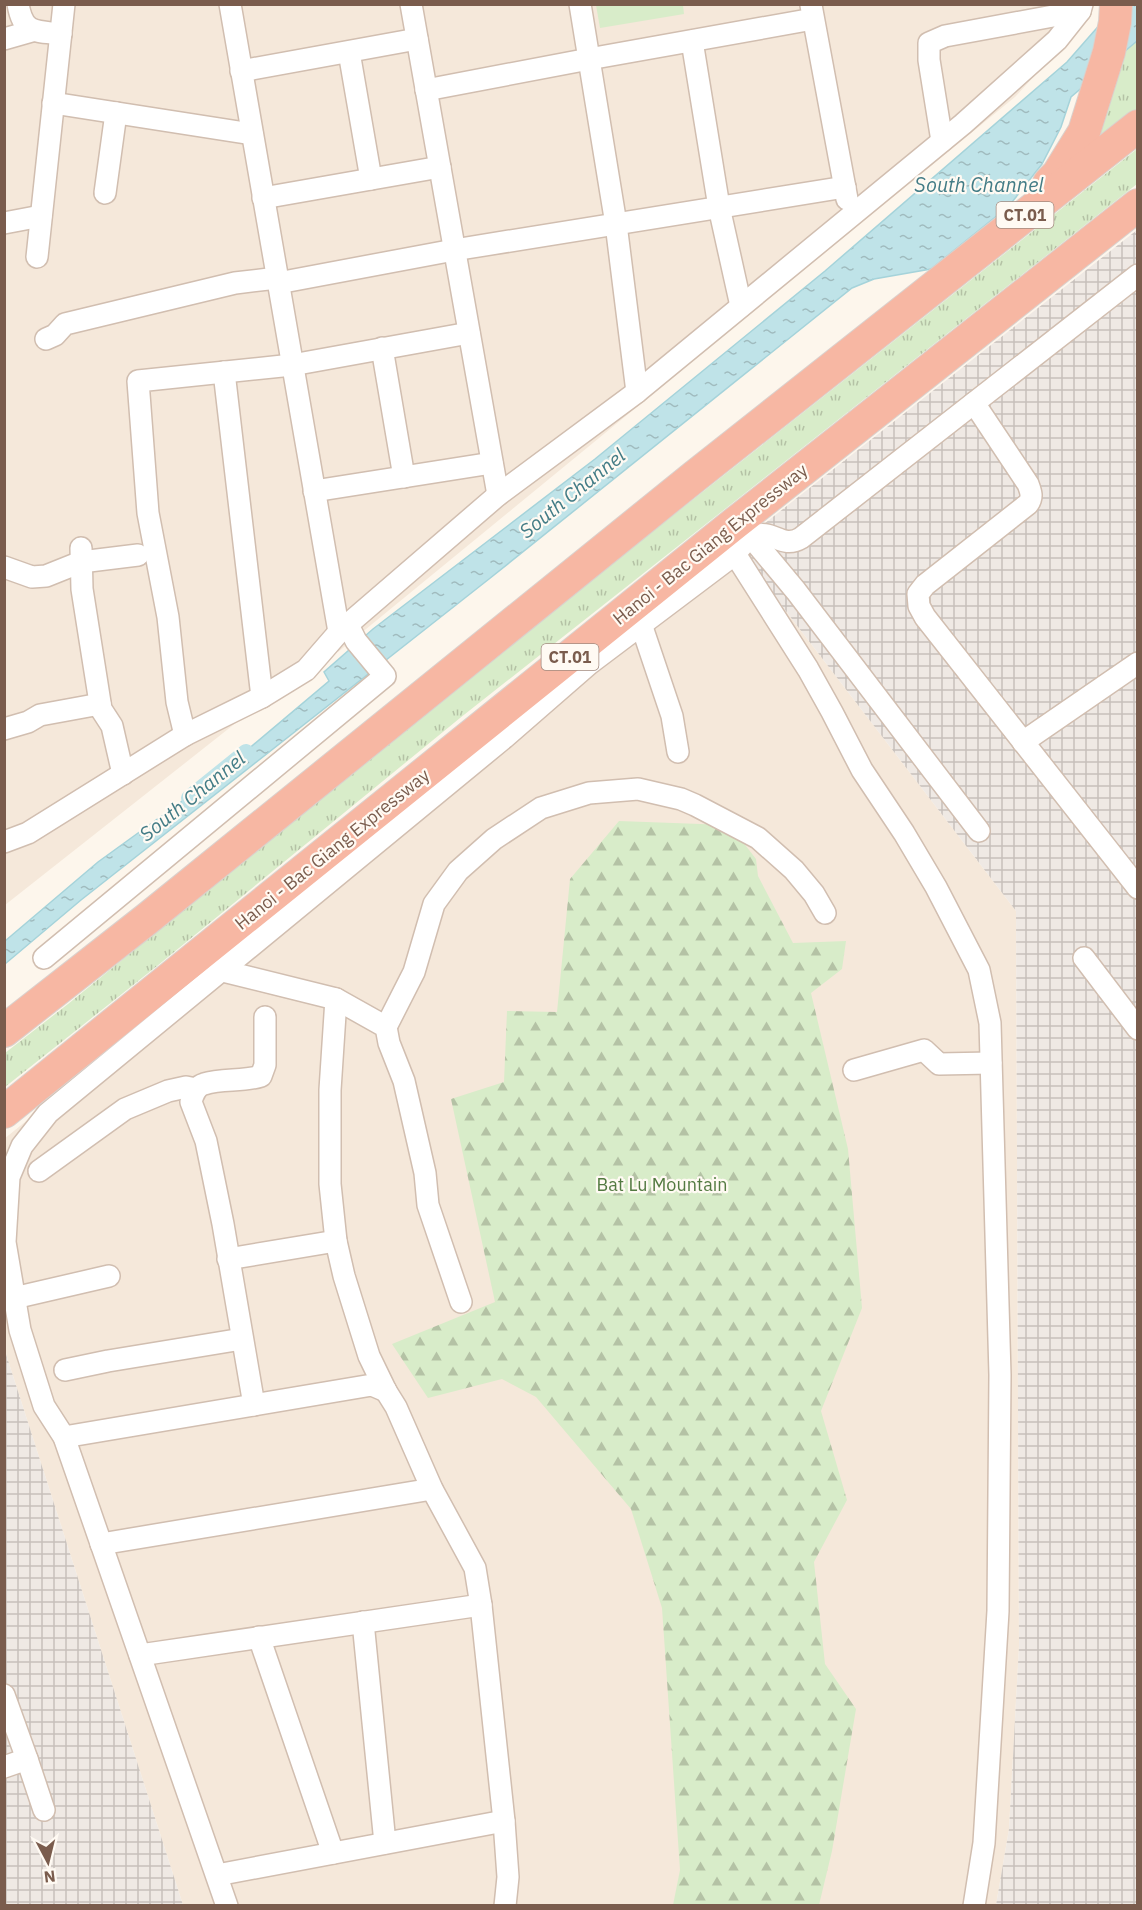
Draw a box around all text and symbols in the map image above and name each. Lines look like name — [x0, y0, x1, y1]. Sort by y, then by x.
water label: South Channel — [914, 171, 1044, 198]
road number: CT.01 — [996, 202, 1054, 228]
water label: South Channel — [513, 441, 631, 544]
street label: Hanoi - Bac Giang Expressway — [608, 458, 812, 630]
road number: CT.01 — [542, 644, 598, 670]
water label: South Channel — [133, 744, 251, 847]
street label: Hanoi - Bac Giang Expressway — [230, 763, 434, 935]
park label: Bat Lu Mountain — [596, 1173, 728, 1196]
north arrow — [18, 1832, 78, 1892]
text: N — [43, 1866, 57, 1888]

